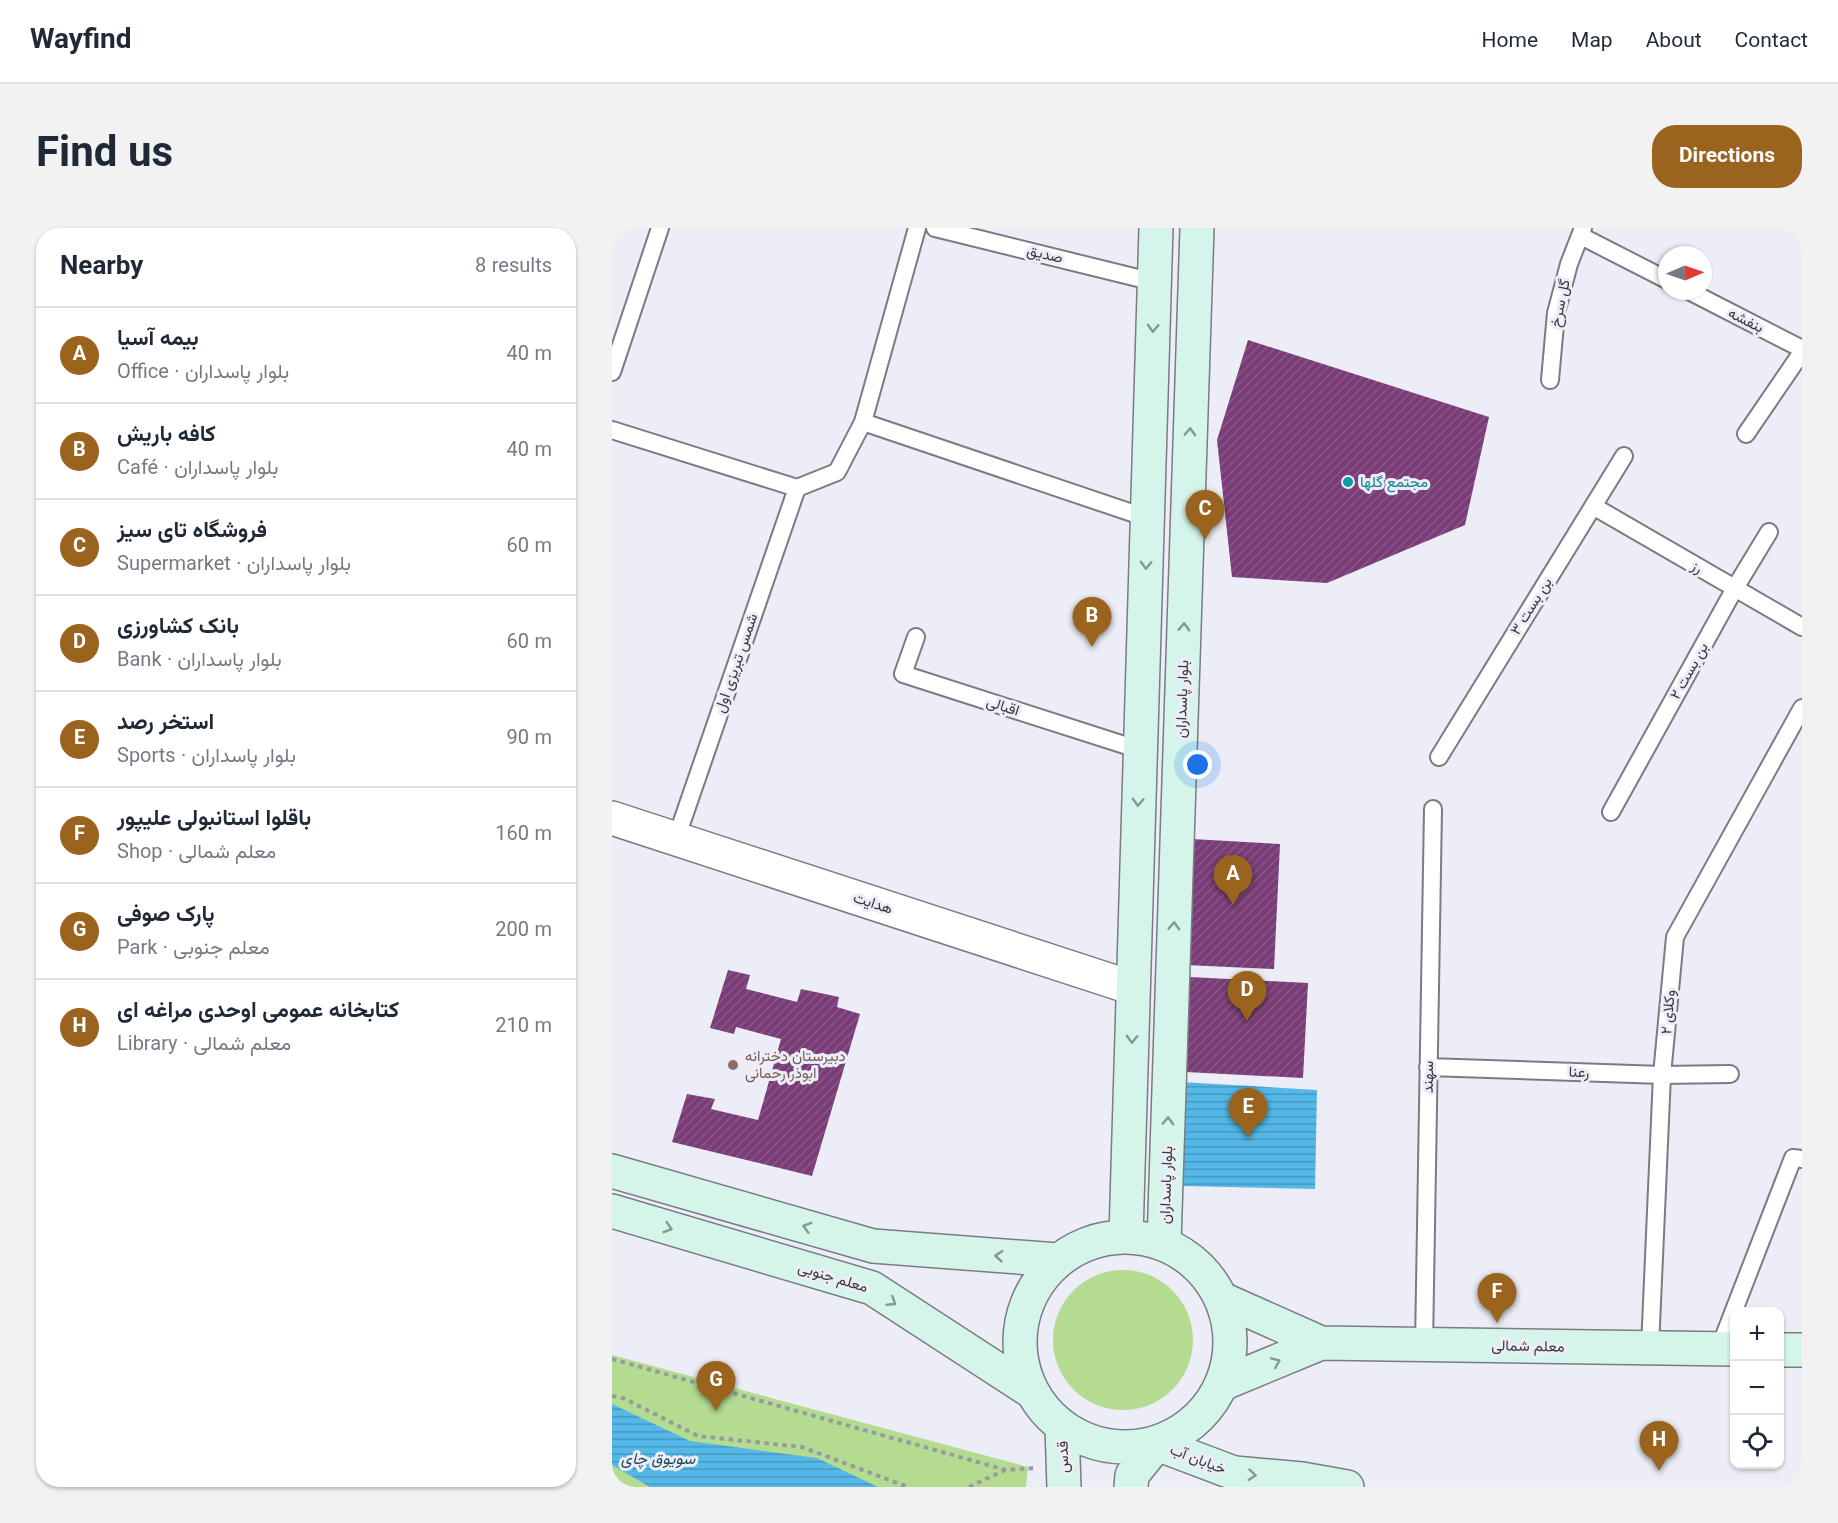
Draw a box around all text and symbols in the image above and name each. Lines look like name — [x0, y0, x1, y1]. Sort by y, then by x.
text: Wayfind — [30, 19, 131, 63]
text: Home — [1482, 25, 1538, 58]
text: Map — [1571, 25, 1613, 58]
text: About — [1646, 25, 1702, 58]
text: Contact — [1735, 25, 1808, 58]
text: Find us — [36, 123, 173, 189]
button: Directions — [1652, 125, 1802, 188]
street label: صدیق — [1024, 240, 1065, 271]
north arrow — [1658, 246, 1712, 300]
text: Nearby — [60, 247, 143, 288]
text: 8 results — [475, 251, 552, 283]
street label: گل سرخ — [1545, 277, 1578, 329]
street label: بنفشه — [1723, 303, 1767, 340]
text: بیمه آسیا — [117, 322, 199, 357]
one-way arrow — [1146, 324, 1159, 333]
text: A — [73, 339, 86, 371]
text: 40 m — [507, 339, 552, 371]
text: Office · بلوار پاسداران — [117, 357, 289, 389]
text: کافه باریش — [117, 418, 216, 453]
one-way arrow — [1184, 427, 1196, 436]
text: B — [73, 435, 86, 467]
text: 40 m — [507, 435, 552, 467]
text: Café · بلوار پاسداران — [117, 453, 278, 485]
place label: مجتمع گلها — [1360, 472, 1428, 495]
marker: مجتمع گلها — [1341, 475, 1355, 489]
pin: C — [1186, 490, 1224, 540]
text: فروشگاه تای سیز — [117, 514, 267, 549]
text: C — [73, 531, 86, 563]
text: 60 m — [507, 531, 552, 563]
text: Supermarket · بلوار پاسداران — [117, 549, 351, 581]
street label: رز — [1685, 555, 1706, 581]
one-way arrow — [1139, 561, 1152, 570]
street label: بن بست ۳ — [1506, 573, 1559, 640]
pin: B — [1072, 598, 1112, 647]
text: بانک کشاورزی — [117, 610, 239, 645]
street label: شمس تبریزی اول — [710, 610, 765, 716]
one-way arrow — [1178, 622, 1190, 631]
text: D — [73, 627, 86, 659]
text: 60 m — [507, 627, 552, 659]
street label: بن بست ۲ — [1665, 639, 1715, 704]
text: Bank · بلوار پاسداران — [117, 645, 282, 677]
street label: بلوار پاسداران — [1171, 660, 1196, 739]
street label: اقبالی — [983, 691, 1022, 724]
text: استخر رصد — [117, 706, 214, 741]
text: E — [74, 723, 85, 755]
text: 90 m — [507, 723, 552, 755]
text: Sports · بلوار پاسداران — [117, 741, 296, 773]
your location — [1183, 750, 1212, 779]
one-way arrow — [1132, 798, 1145, 807]
text: باقلوا استانبولی علیپور — [117, 802, 311, 837]
text: F — [74, 819, 85, 851]
text: 160 m — [495, 819, 552, 851]
text: Shop · معلم شمالی — [117, 837, 276, 869]
pin: A — [1214, 856, 1252, 905]
street label: هدایت — [850, 887, 895, 922]
text: پارک صوفی — [117, 898, 215, 933]
text: G — [73, 915, 86, 947]
text: 200 m — [495, 915, 552, 947]
one-way arrow — [1168, 922, 1181, 931]
text: Park · معلم جنوبی — [117, 933, 270, 965]
pin: D — [1228, 972, 1266, 1021]
street label: وکلای ۲ — [1656, 989, 1683, 1035]
text: کتابخانه عمومی اوحدی مراغه ای — [117, 994, 399, 1029]
text: H — [72, 1011, 87, 1043]
text: 210 m — [495, 1011, 552, 1043]
text: Library · معلم شمالی — [117, 1029, 291, 1061]
one-way arrow — [1125, 1035, 1138, 1044]
place label: دبیرستان دخترانه ابوذر رحمانی — [745, 1046, 846, 1086]
marker: دبیرستان دخترانه ابوذر رحمانی — [726, 1058, 740, 1072]
street label: سهند — [1418, 1060, 1441, 1093]
street label: رعنا — [1568, 1062, 1590, 1085]
pin: E — [1228, 1088, 1268, 1138]
one-way arrow — [1162, 1117, 1175, 1126]
street label: بلوار پاسداران — [1155, 1146, 1180, 1225]
one-way arrow — [662, 1221, 673, 1233]
one-way arrow — [802, 1222, 813, 1234]
one-way arrow — [995, 1250, 1004, 1263]
street label: معلم جنوبی — [795, 1257, 870, 1300]
pin: F — [1478, 1274, 1516, 1323]
one-way arrow — [886, 1294, 897, 1305]
map controls — [1730, 1307, 1784, 1469]
button: + — [1730, 1307, 1784, 1361]
street label: معلم شمالی — [1491, 1335, 1565, 1360]
one-way arrow — [1270, 1357, 1281, 1369]
button: − — [1730, 1361, 1784, 1415]
pin: G — [696, 1362, 736, 1411]
button: locate — [1730, 1415, 1784, 1469]
pin: H — [1640, 1422, 1678, 1471]
street label: خیابان آب — [1166, 1439, 1229, 1482]
street label: قدس — [1052, 1440, 1077, 1474]
water label: سویوق چای — [621, 1448, 696, 1473]
one-way arrow — [1248, 1468, 1257, 1481]

